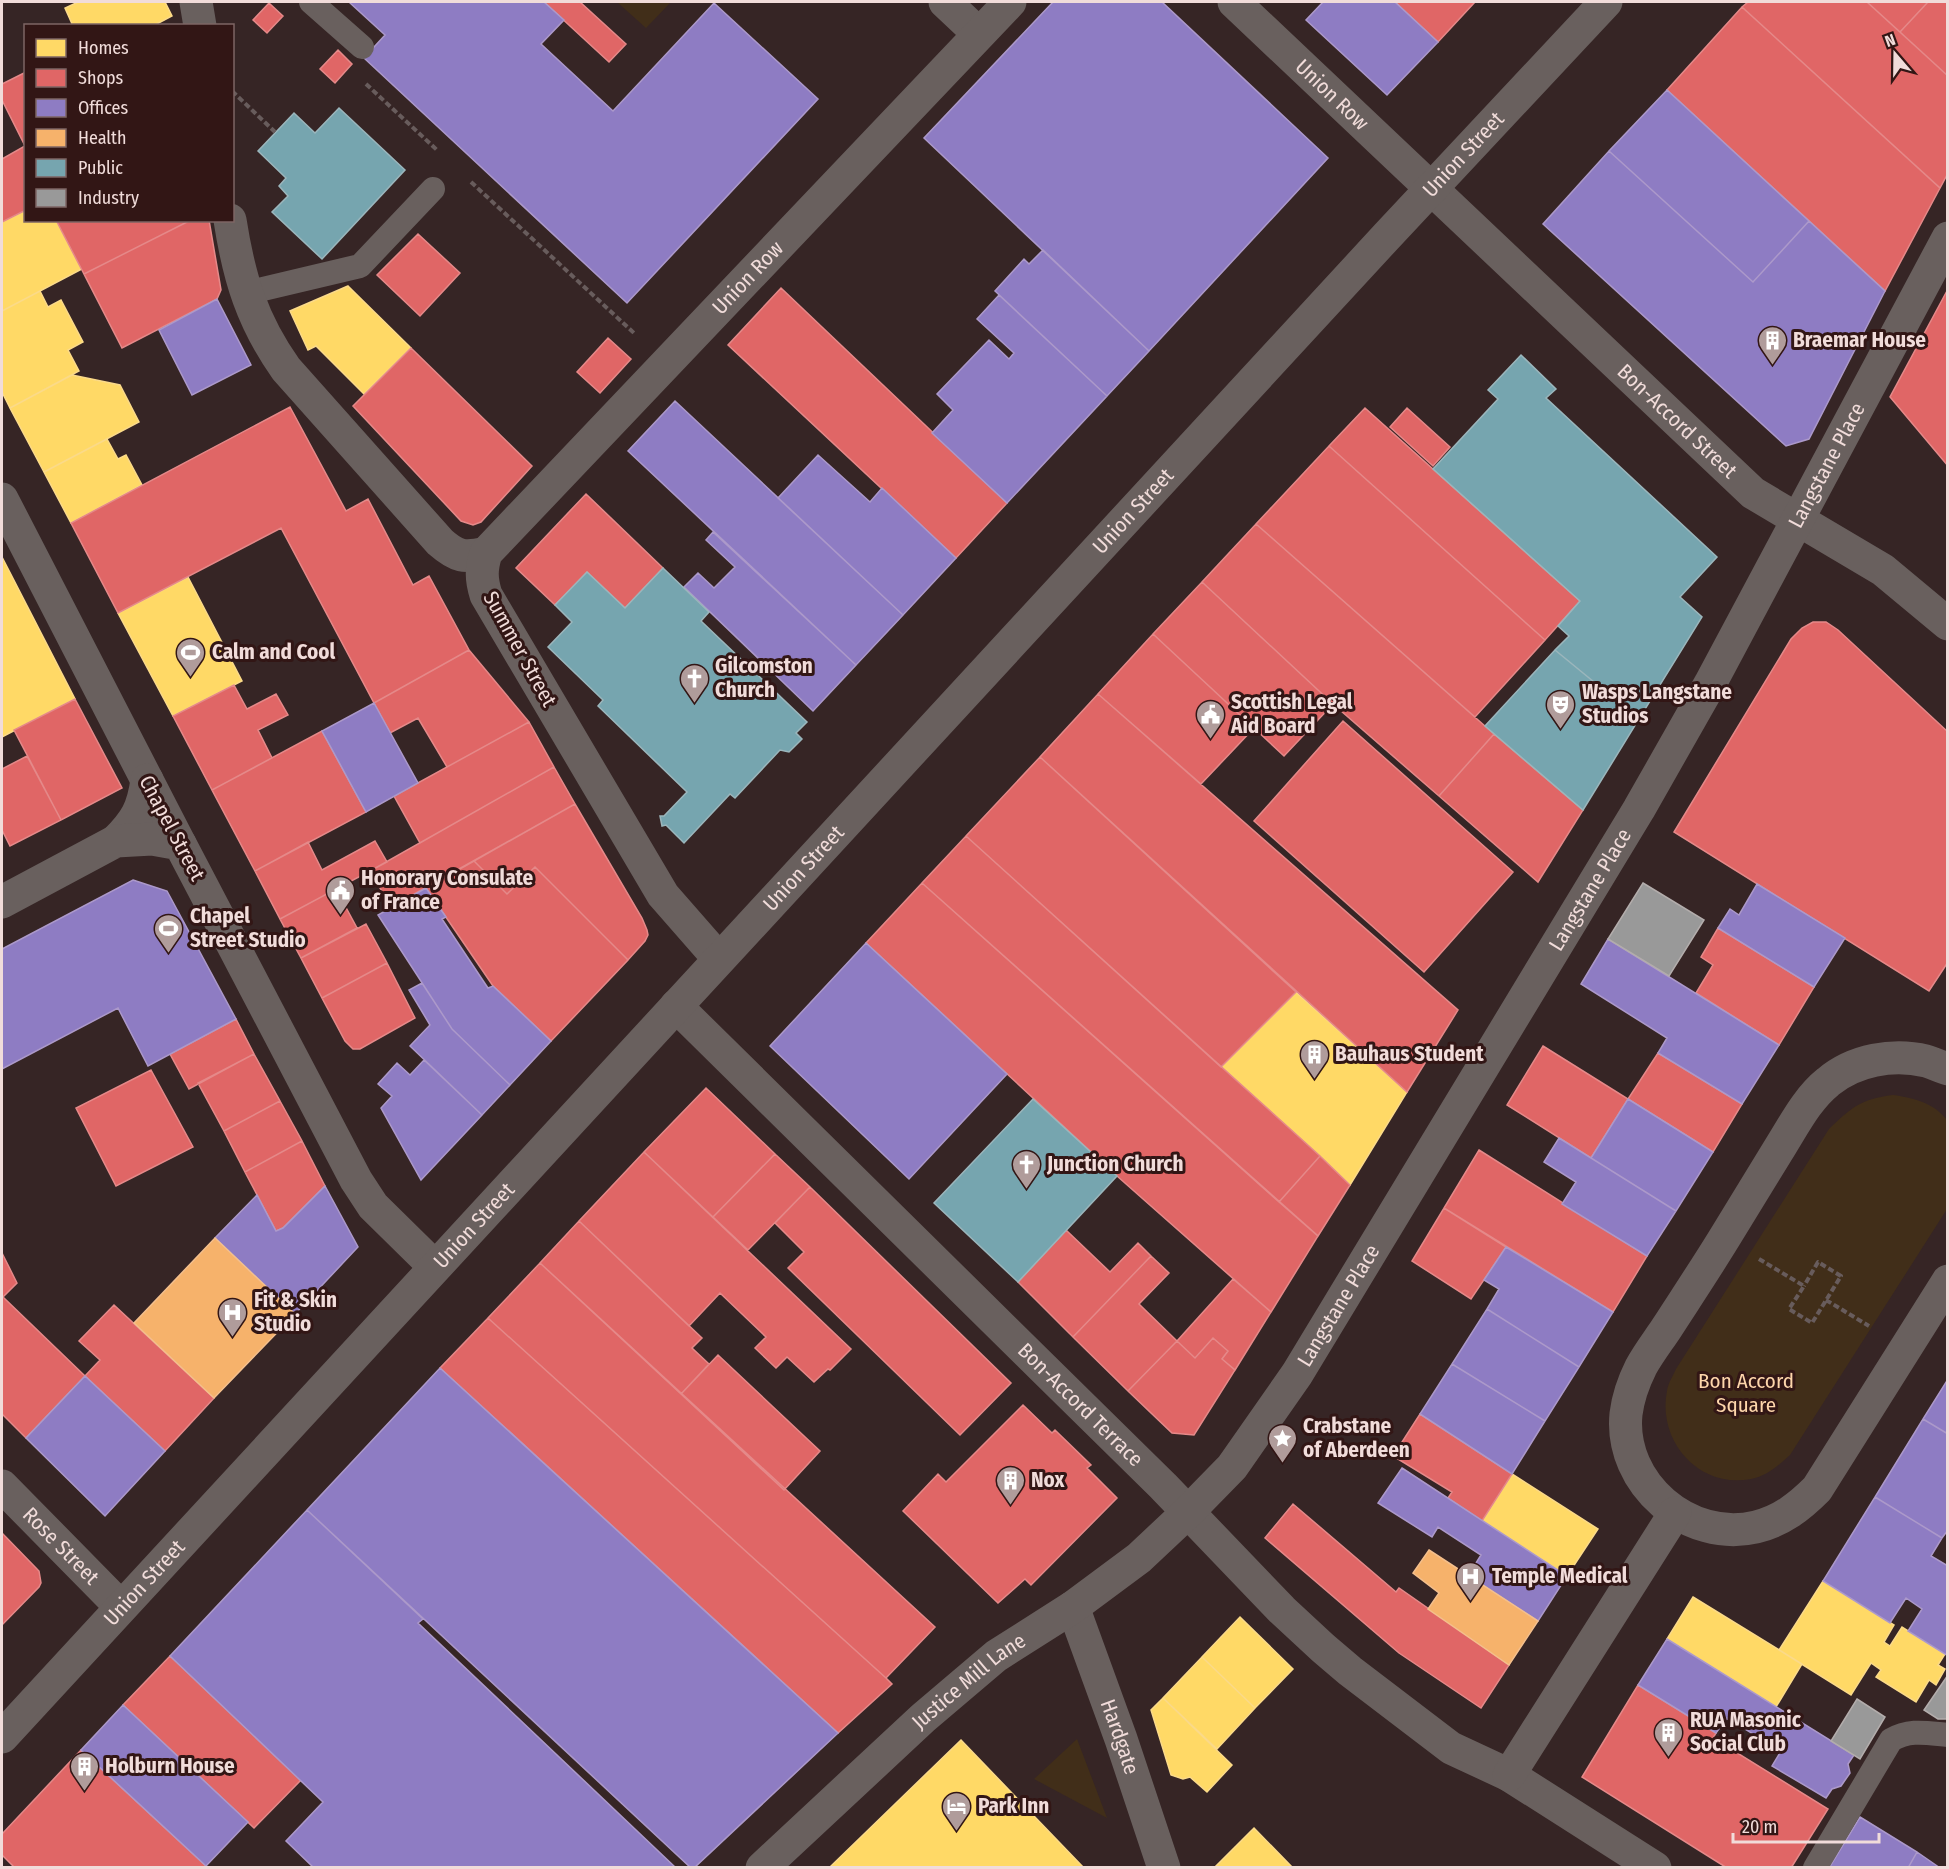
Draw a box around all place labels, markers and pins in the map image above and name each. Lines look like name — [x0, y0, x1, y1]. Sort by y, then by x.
building icon: Braemar House — [1756, 324, 1788, 366]
place label: Braemar House — [1793, 327, 1926, 353]
sports icon: Calm and Cool — [175, 636, 207, 678]
place label: Calm and Cool — [212, 639, 335, 665]
place label: Gilcomston Church — [715, 653, 813, 703]
church icon: Gilcomston Church — [678, 662, 710, 704]
place label: Wasps Langstane Studios — [1582, 679, 1732, 729]
theatre icon: Wasps Langstane Studios — [1545, 688, 1577, 730]
place label: Scottish Legal Aid Board — [1230, 689, 1353, 739]
public building icon: Scottish Legal Aid Board — [1194, 698, 1226, 740]
place label: Honorary Consulate of France — [361, 865, 534, 915]
public building icon: Honorary Consulate of France — [324, 874, 356, 916]
place label: Chapel Street Studio — [190, 903, 306, 953]
sports icon: Chapel Street Studio — [153, 912, 185, 954]
building icon: Bauhaus Student — [1298, 1038, 1330, 1080]
place label: Bauhaus Student — [1335, 1041, 1484, 1067]
church icon: Junction Church — [1010, 1148, 1042, 1190]
place label: Junction Church — [1046, 1151, 1184, 1177]
place label: Fit & Skin Studio — [254, 1287, 337, 1337]
hospital icon: Fit & Skin Studio — [217, 1296, 249, 1338]
place label: Crabstane of Aberdeen — [1303, 1413, 1410, 1463]
place icon: Crabstane of Aberdeen — [1266, 1422, 1298, 1464]
building icon: Nox — [994, 1464, 1026, 1506]
place label: Nox — [1031, 1467, 1066, 1493]
hospital icon: Temple Medical — [1455, 1560, 1487, 1602]
place label: Temple Medical — [1492, 1563, 1628, 1589]
place label: RUA Masonic Social Club — [1690, 1707, 1802, 1757]
building icon: RUA Masonic Social Club — [1653, 1716, 1685, 1758]
building icon: Holburn House — [68, 1750, 100, 1792]
place label: Holburn House — [105, 1753, 235, 1779]
hotel icon: Park Inn — [941, 1790, 973, 1832]
place label: Park Inn — [978, 1793, 1049, 1819]

